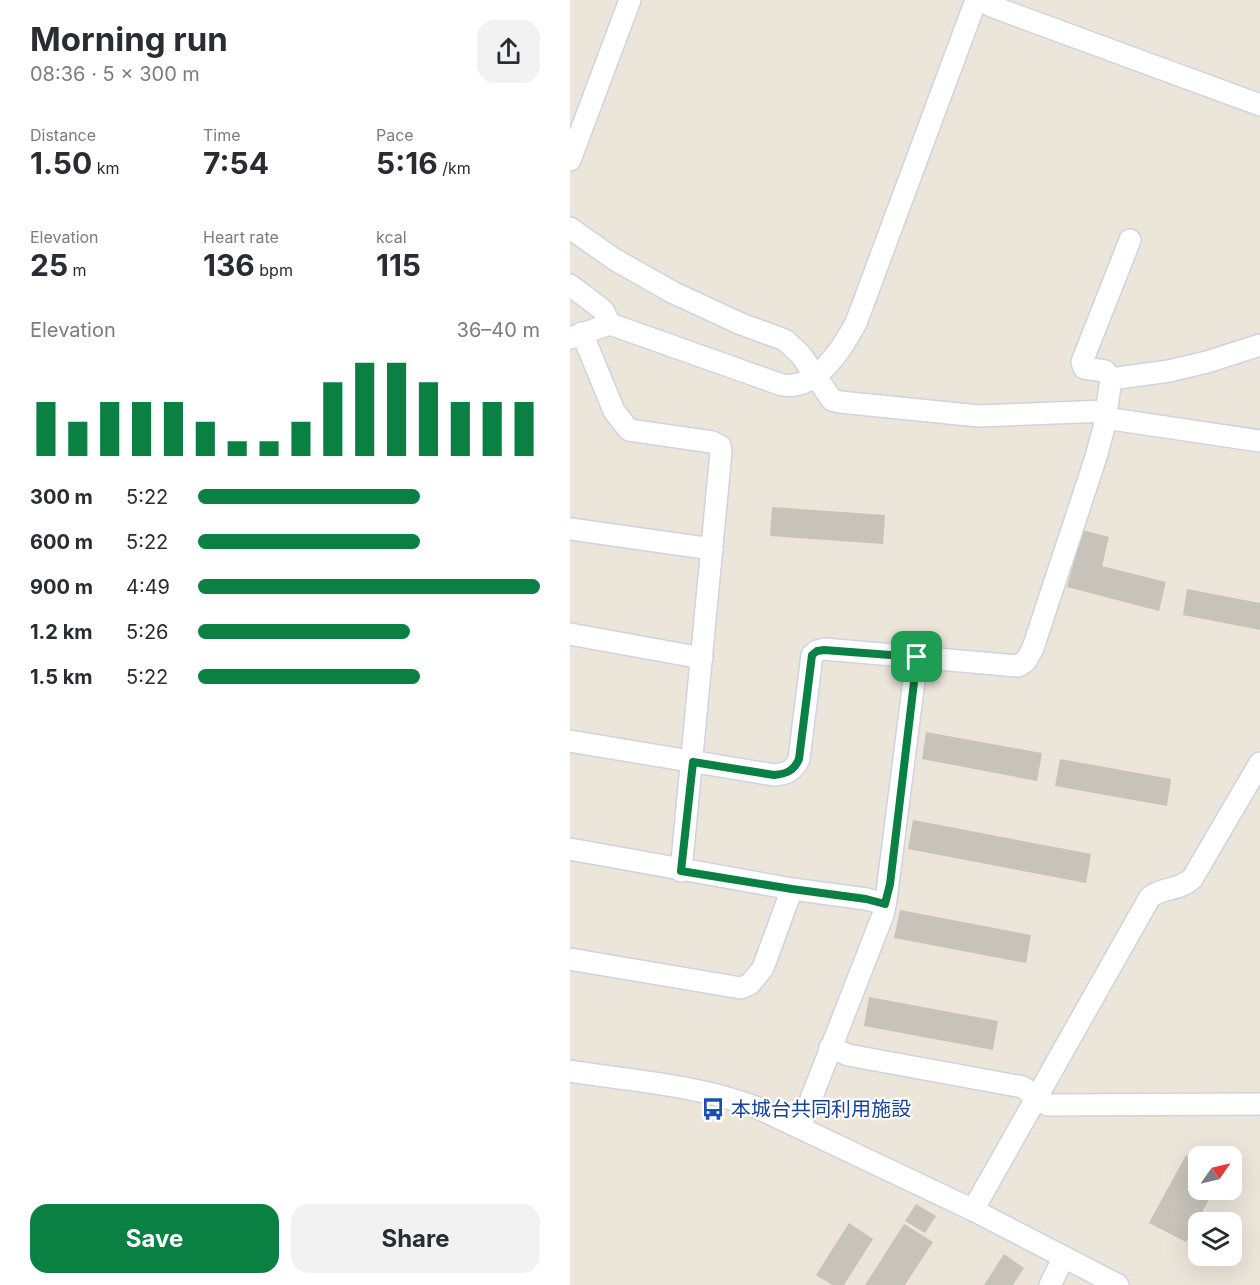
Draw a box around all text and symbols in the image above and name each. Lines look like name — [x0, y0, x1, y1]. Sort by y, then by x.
text: Morning run — [30, 19, 228, 59]
button: share — [477, 20, 540, 83]
text: 08:36 · 5 × 300 m — [30, 62, 200, 86]
text: Distance — [30, 125, 96, 145]
text: Time — [203, 125, 241, 145]
text: Pace — [376, 125, 414, 145]
text: 1.50 — [30, 145, 92, 181]
text: 7:54 — [203, 145, 269, 181]
text: 5:16 — [376, 145, 438, 181]
text: km — [92, 158, 119, 178]
text: /km — [438, 158, 471, 178]
text: Elevation — [30, 227, 99, 247]
text: Heart rate — [203, 227, 279, 247]
text: kcal — [376, 227, 407, 247]
text: 25 — [30, 247, 68, 283]
text: 136 — [203, 247, 255, 283]
text: 115 — [376, 247, 421, 283]
text: m — [68, 260, 87, 280]
text: bpm — [255, 260, 293, 280]
text: Elevation — [30, 318, 116, 342]
text: 36–40 m — [457, 318, 540, 342]
text: 300 m — [30, 485, 93, 509]
text: 5:22 — [126, 485, 168, 509]
text: 600 m — [30, 530, 93, 554]
text: 5:22 — [126, 530, 168, 554]
text: 900 m — [30, 575, 93, 599]
text: 4:49 — [126, 575, 170, 599]
text: 1.2 km — [30, 620, 93, 644]
text: 5:26 — [126, 620, 169, 644]
pin — [891, 631, 942, 682]
icon: arrive — [900, 640, 933, 673]
text: 1.5 km — [30, 665, 93, 689]
text: 5:22 — [126, 665, 168, 689]
bus stop icon: 本城台共同利用施設 — [700, 1096, 726, 1122]
place label: 本城台共同利用施設 — [731, 1097, 911, 1121]
north arrow — [1188, 1146, 1242, 1200]
map controls — [1188, 1146, 1242, 1266]
button: Save — [30, 1204, 279, 1273]
button: Share — [291, 1204, 540, 1273]
button: layers — [1188, 1212, 1242, 1266]

